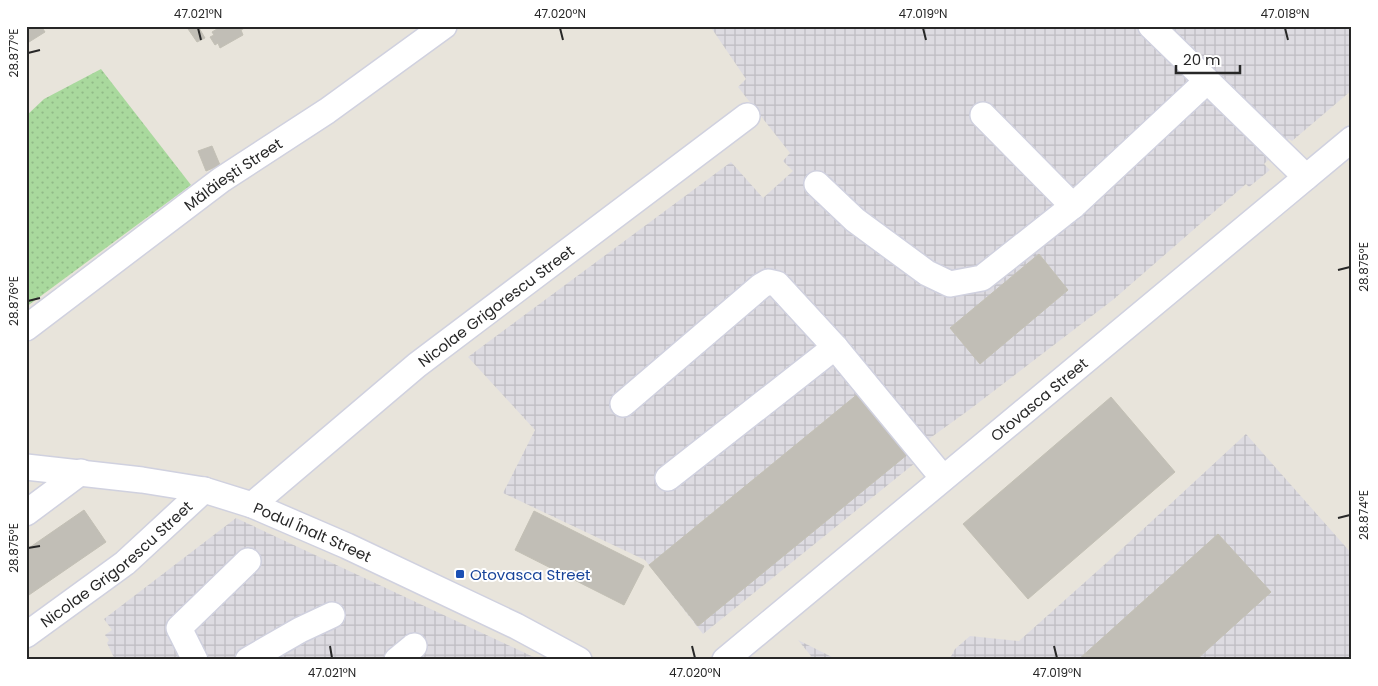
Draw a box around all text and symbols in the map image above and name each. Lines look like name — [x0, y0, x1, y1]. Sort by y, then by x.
text: 47.021°N — [174, 5, 222, 22]
text: 47.020°N — [534, 5, 586, 22]
text: 47.019°N — [899, 5, 947, 22]
text: 47.018°N — [1261, 5, 1309, 22]
text: 28.877°E — [5, 29, 22, 77]
scale bar — [1176, 42, 1239, 74]
text: 20 m — [1183, 49, 1221, 70]
street label: Mălăiești Street — [179, 133, 286, 215]
street label: Nicolae Grigorescu Street — [413, 240, 578, 371]
text: 28.875°E — [1355, 242, 1372, 292]
text: 28.876°E — [5, 276, 22, 326]
street label: Otovasca Street — [986, 353, 1092, 446]
text: 28.874°E — [1355, 490, 1372, 540]
street label: Nicolae Grigorescu Street — [36, 496, 197, 632]
street label: Podul Înalt Street — [251, 497, 375, 567]
text: 28.875°E — [5, 523, 22, 573]
place label: Otovasca Street — [470, 564, 590, 585]
marker: Otovasca Street — [454, 568, 466, 580]
text: 47.021°N — [308, 664, 356, 681]
text: 47.020°N — [669, 664, 721, 681]
text: 47.019°N — [1033, 664, 1081, 681]

